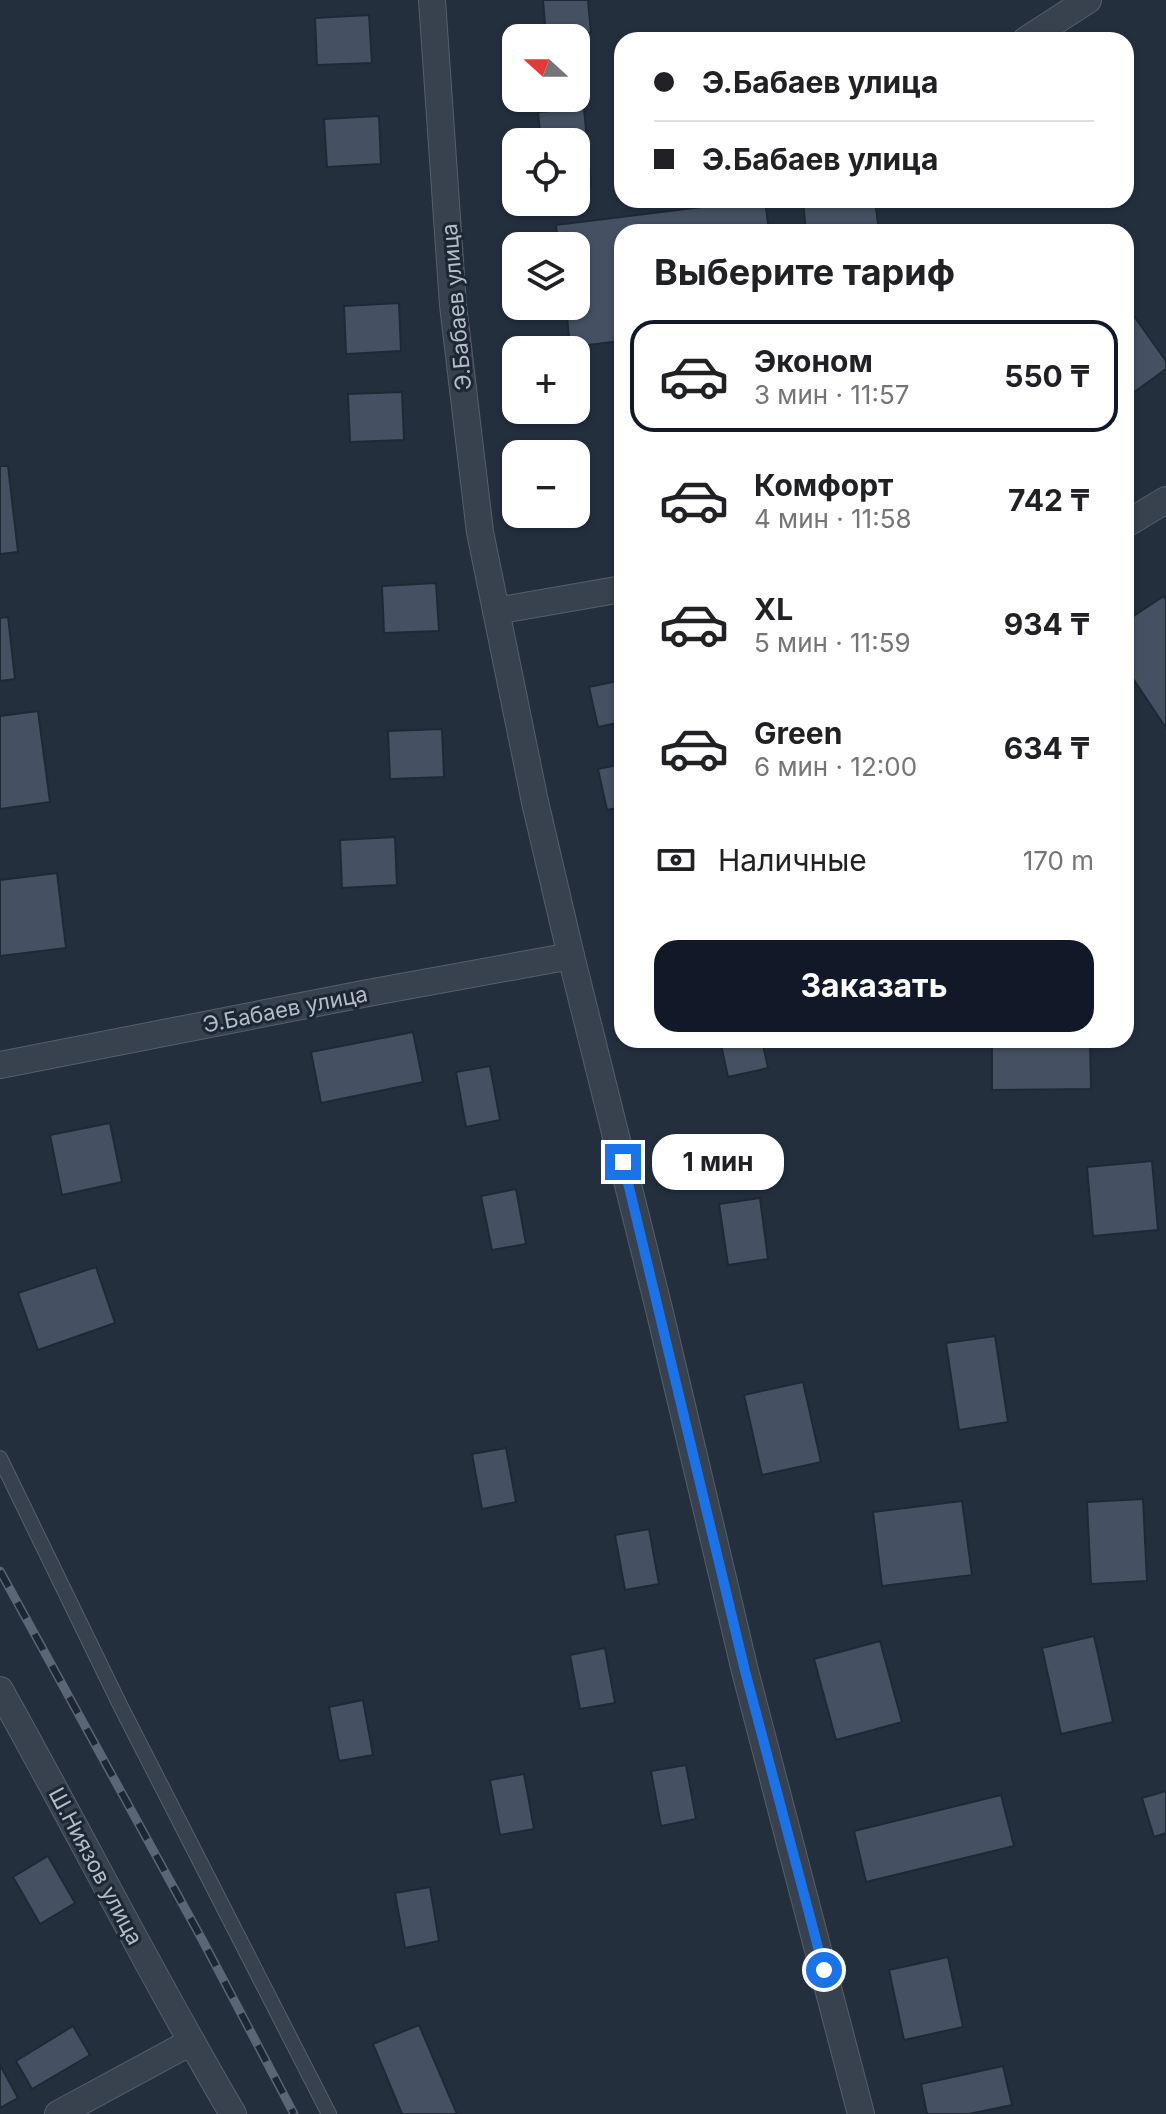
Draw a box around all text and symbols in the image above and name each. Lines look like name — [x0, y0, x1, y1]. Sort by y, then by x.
north arrow — [502, 24, 590, 112]
map controls — [502, 24, 590, 528]
text: Э.Бабаев улица — [702, 64, 938, 100]
button: locate — [502, 128, 590, 216]
text: Э.Бабаев улица — [702, 141, 938, 177]
street label: Э.Бабаев улица — [436, 223, 476, 391]
button: layers — [502, 232, 590, 320]
text: Выберите тариф — [654, 250, 955, 294]
button: + — [502, 336, 590, 424]
icon: car — [658, 340, 730, 412]
text: Эконом — [754, 343, 873, 379]
text: 550 ₸ — [1004, 358, 1090, 394]
text: 3 мин · 11:57 — [754, 379, 909, 410]
button: − — [502, 440, 590, 528]
icon: car — [658, 464, 730, 536]
text: Комфорт — [754, 467, 893, 503]
text: 742 ₸ — [1008, 482, 1090, 518]
text: 4 мин · 11:58 — [754, 503, 912, 534]
icon: car — [658, 588, 730, 660]
text: XL — [754, 591, 793, 627]
text: 934 ₸ — [1004, 606, 1090, 642]
text: 5 мин · 11:59 — [754, 627, 911, 658]
icon: car — [658, 712, 730, 784]
text: Green — [754, 715, 842, 751]
text: 634 ₸ — [1004, 730, 1090, 766]
text: 6 мин · 12:00 — [754, 751, 917, 782]
icon: cash — [654, 838, 698, 882]
text: Наличные — [718, 842, 867, 878]
text: 170 m — [1023, 845, 1094, 876]
button: Заказать — [654, 940, 1094, 1032]
street label: Э.Бабаев улица — [200, 980, 370, 1038]
callout: 1 мин — [651, 1134, 783, 1190]
route end — [605, 1144, 641, 1180]
text: 1 мин — [683, 1146, 753, 1177]
street label: Ш.Ниязов улица — [44, 1783, 148, 1949]
route start — [806, 1952, 842, 1988]

